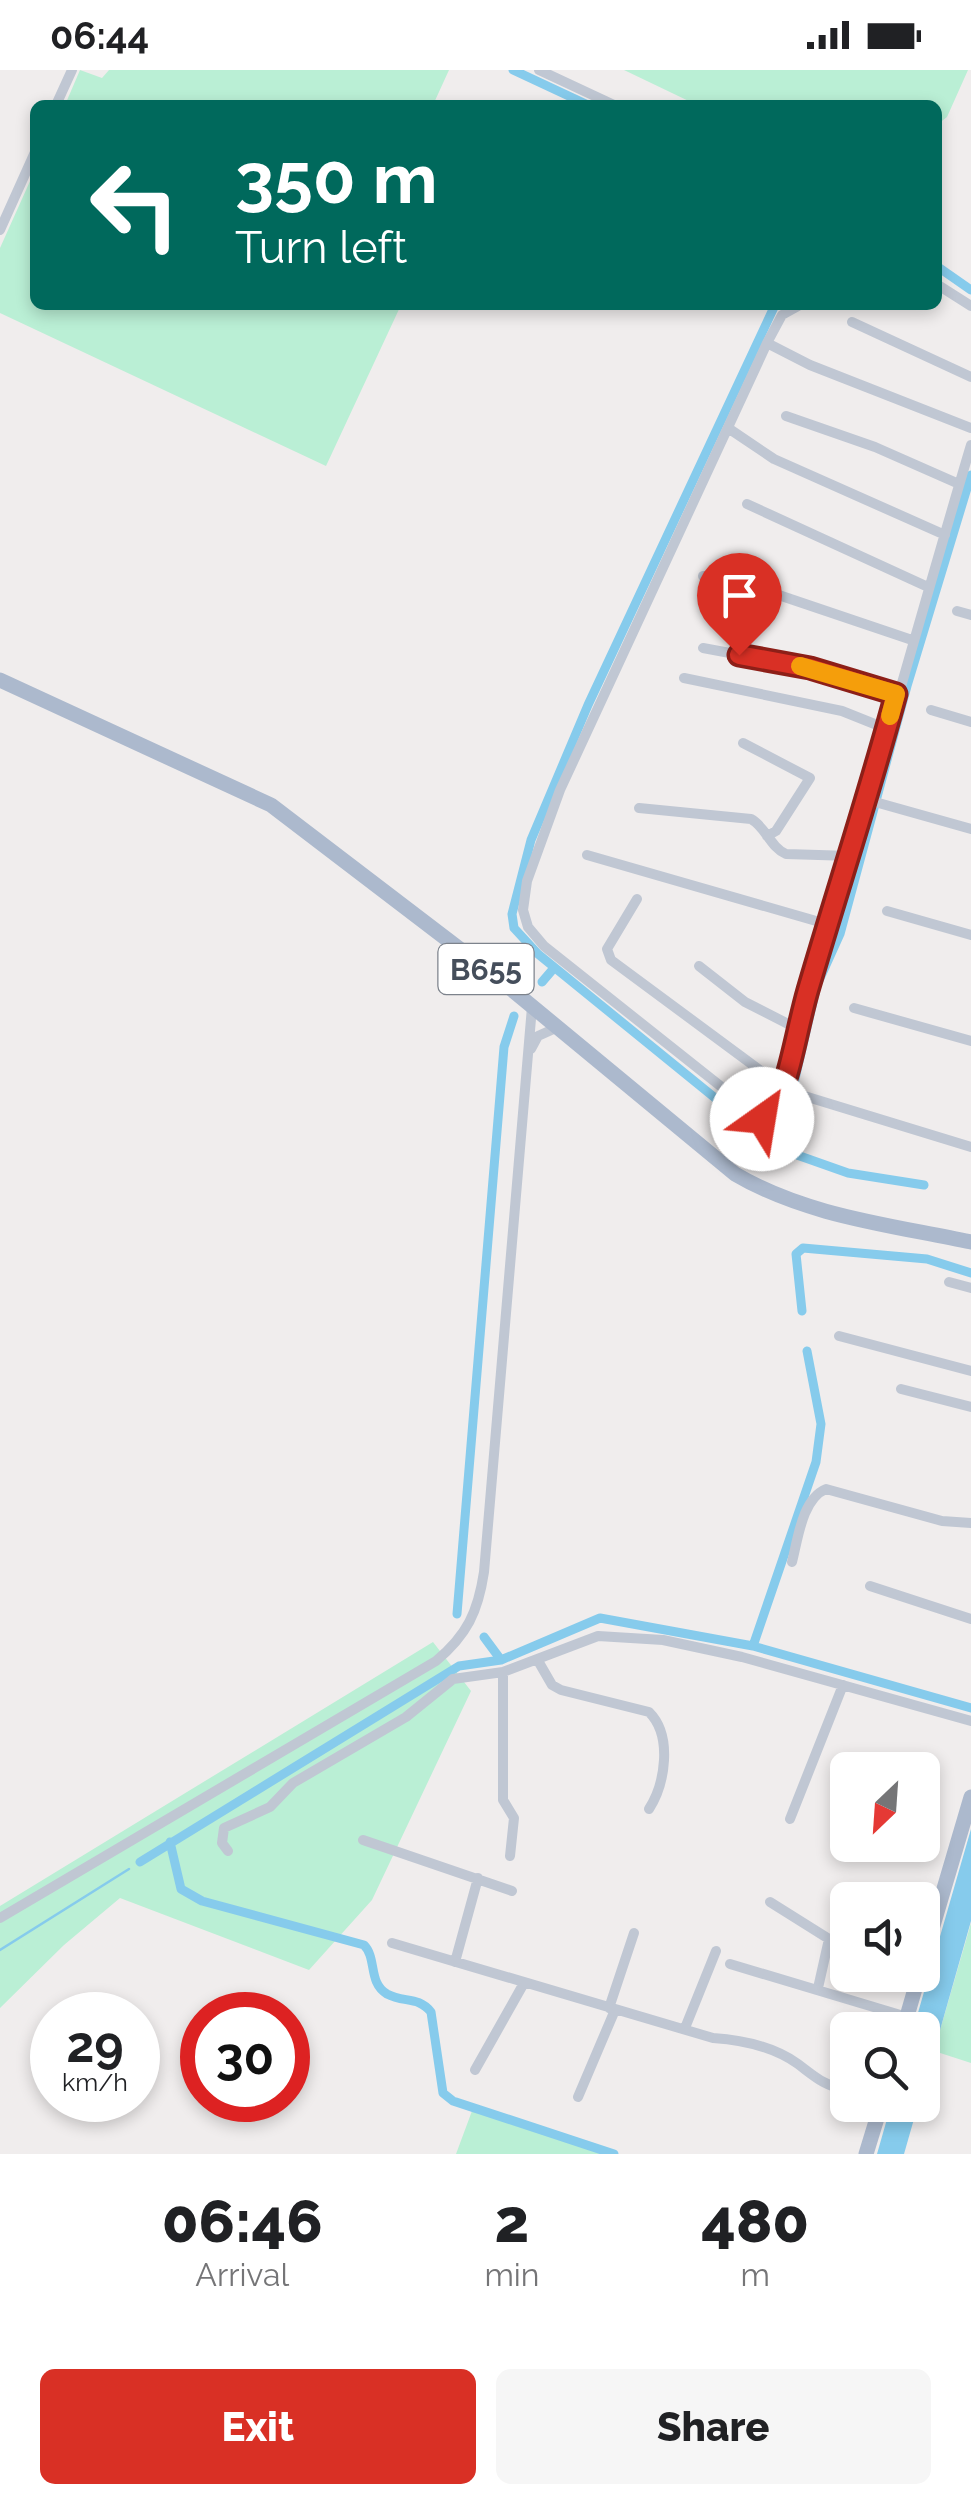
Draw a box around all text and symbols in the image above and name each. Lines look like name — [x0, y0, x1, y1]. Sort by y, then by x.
text: 06:44 — [50, 13, 149, 58]
text: 350 m — [235, 137, 438, 219]
icon: left — [70, 140, 200, 270]
text: Turn left — [235, 221, 407, 274]
pin — [697, 553, 782, 656]
icon: arrive — [712, 568, 767, 623]
road number: B655 — [438, 944, 534, 994]
position arrow — [710, 1067, 814, 1171]
north arrow — [830, 1752, 940, 1862]
map controls — [830, 1752, 940, 2122]
button: sound — [830, 1882, 940, 1992]
speed limit sign: 30 — [180, 1992, 310, 2122]
button: search — [830, 2012, 940, 2122]
text: 29 — [66, 2015, 124, 2074]
text: km/h — [62, 2067, 128, 2097]
text: 06:46 — [162, 2186, 323, 2256]
text: 2 — [495, 2186, 529, 2256]
text: 480 — [701, 2186, 809, 2256]
text: Arrival — [195, 2256, 289, 2293]
text: min — [484, 2256, 540, 2293]
text: m — [741, 2256, 770, 2293]
button: Exit — [40, 2369, 476, 2484]
button: Share — [496, 2369, 931, 2484]

